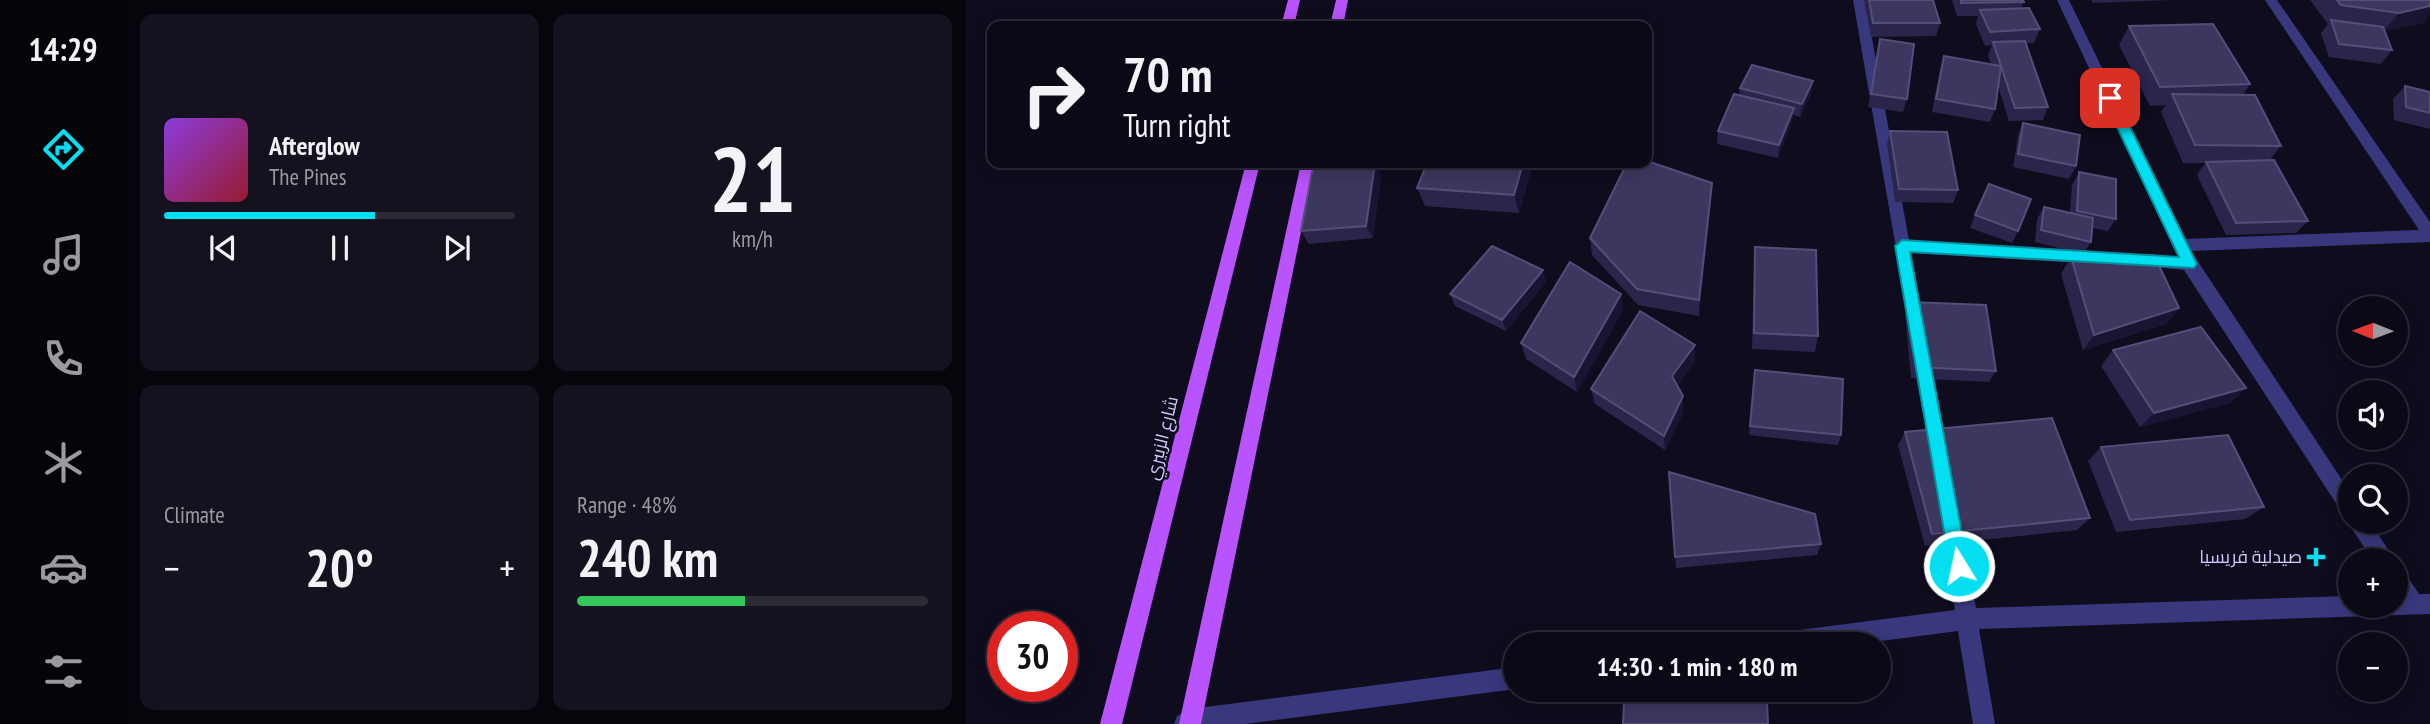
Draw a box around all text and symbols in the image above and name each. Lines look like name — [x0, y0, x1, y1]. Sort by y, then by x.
text: 14:29 — [28, 28, 98, 70]
text: 70 m — [1123, 42, 1212, 106]
icon: right — [1008, 49, 1099, 140]
pin — [2080, 68, 2140, 128]
icon: arrive — [2091, 79, 2129, 117]
text: Turn right — [1123, 104, 1231, 146]
text: 21 — [709, 119, 796, 237]
icon: directions — [39, 125, 88, 174]
text: Afterglow — [269, 129, 360, 162]
text: The Pines — [269, 162, 347, 191]
text: km/h — [732, 224, 773, 253]
icon: previous — [204, 229, 242, 267]
icon: pause — [321, 229, 359, 267]
icon: next — [438, 229, 476, 267]
icon: music — [39, 230, 88, 279]
north arrow — [2338, 296, 2408, 366]
map controls — [2338, 296, 2408, 702]
icon: phone — [39, 334, 88, 383]
button: sound — [2338, 380, 2408, 450]
street label: شارع الزبيري — [1140, 394, 1186, 483]
icon: climate — [39, 438, 88, 487]
button: search — [2338, 464, 2408, 534]
text: Range · 48% — [577, 490, 677, 519]
text: Climate — [164, 500, 225, 529]
text: 240 km — [577, 524, 718, 591]
position arrow — [1922, 529, 1996, 603]
text: 20° — [305, 534, 374, 601]
icon: car — [39, 543, 88, 592]
text: − — [164, 543, 180, 592]
text: + — [499, 543, 515, 592]
place label: صيدلية فريسيا — [2199, 545, 2302, 568]
button: + — [2338, 548, 2408, 618]
marker: صيدلية فريسيا — [2308, 549, 2324, 565]
speed limit sign: 30 — [987, 611, 1078, 702]
button: − — [2338, 632, 2408, 702]
icon: filters — [39, 647, 88, 696]
text: 14:30 · 1 min · 180 m — [1597, 650, 1797, 683]

